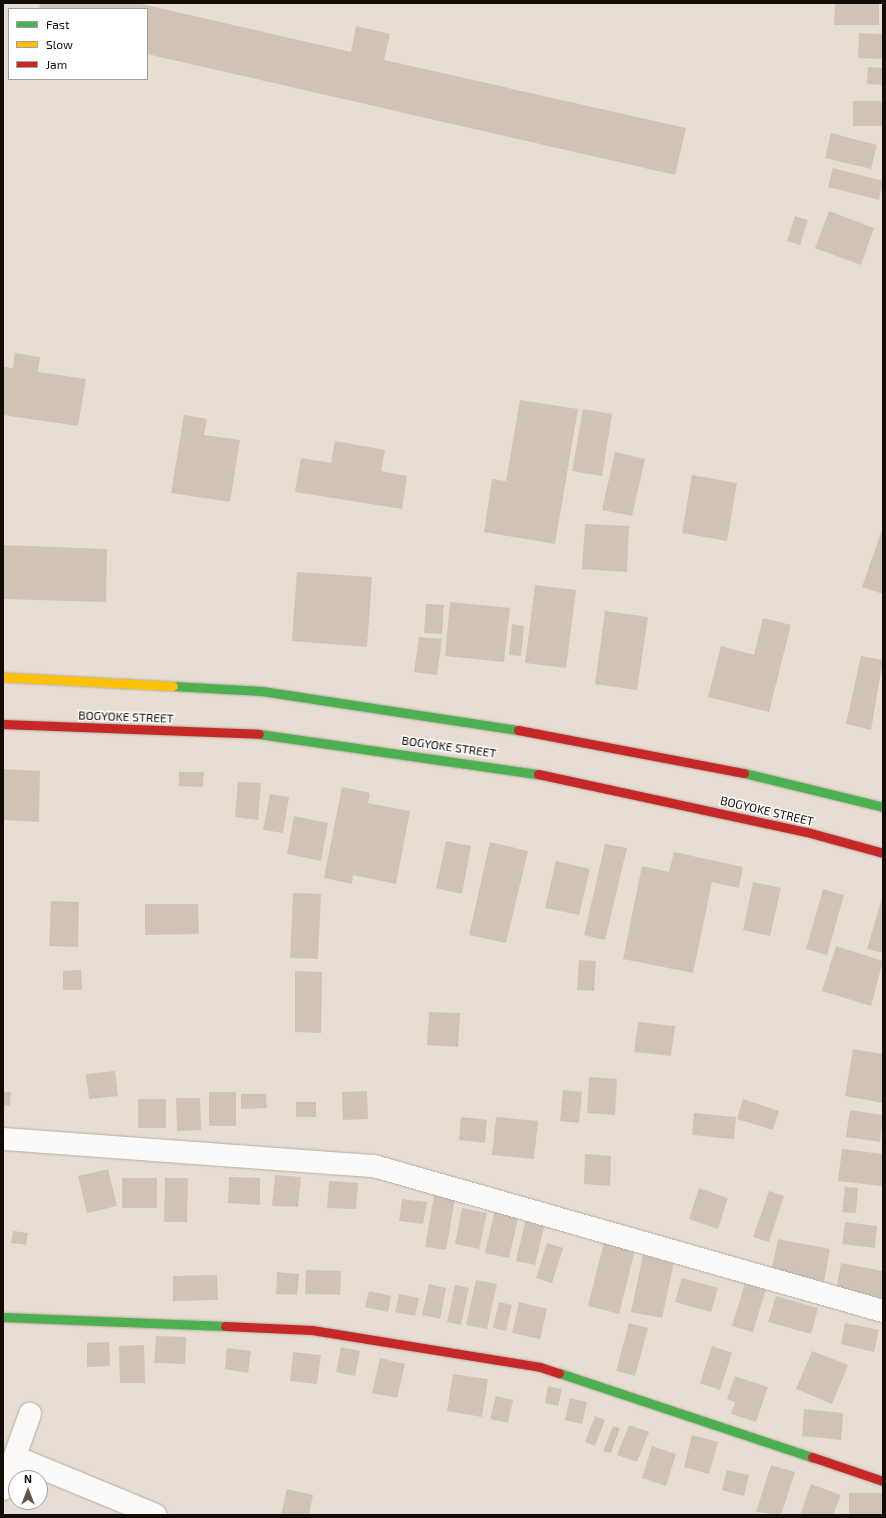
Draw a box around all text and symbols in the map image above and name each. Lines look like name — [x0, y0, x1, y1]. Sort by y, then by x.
legend — [8, 8, 148, 80]
text: Fast — [46, 17, 69, 31]
text: Slow — [46, 37, 73, 51]
text: Jam — [46, 57, 67, 71]
street label: BOGYOKE STREET — [78, 708, 174, 726]
street label: BOGYOKE STREET — [401, 733, 497, 761]
street label: BOGYOKE STREET — [719, 793, 815, 829]
north arrow — [8, 1470, 48, 1510]
text: N — [24, 1472, 32, 1485]

